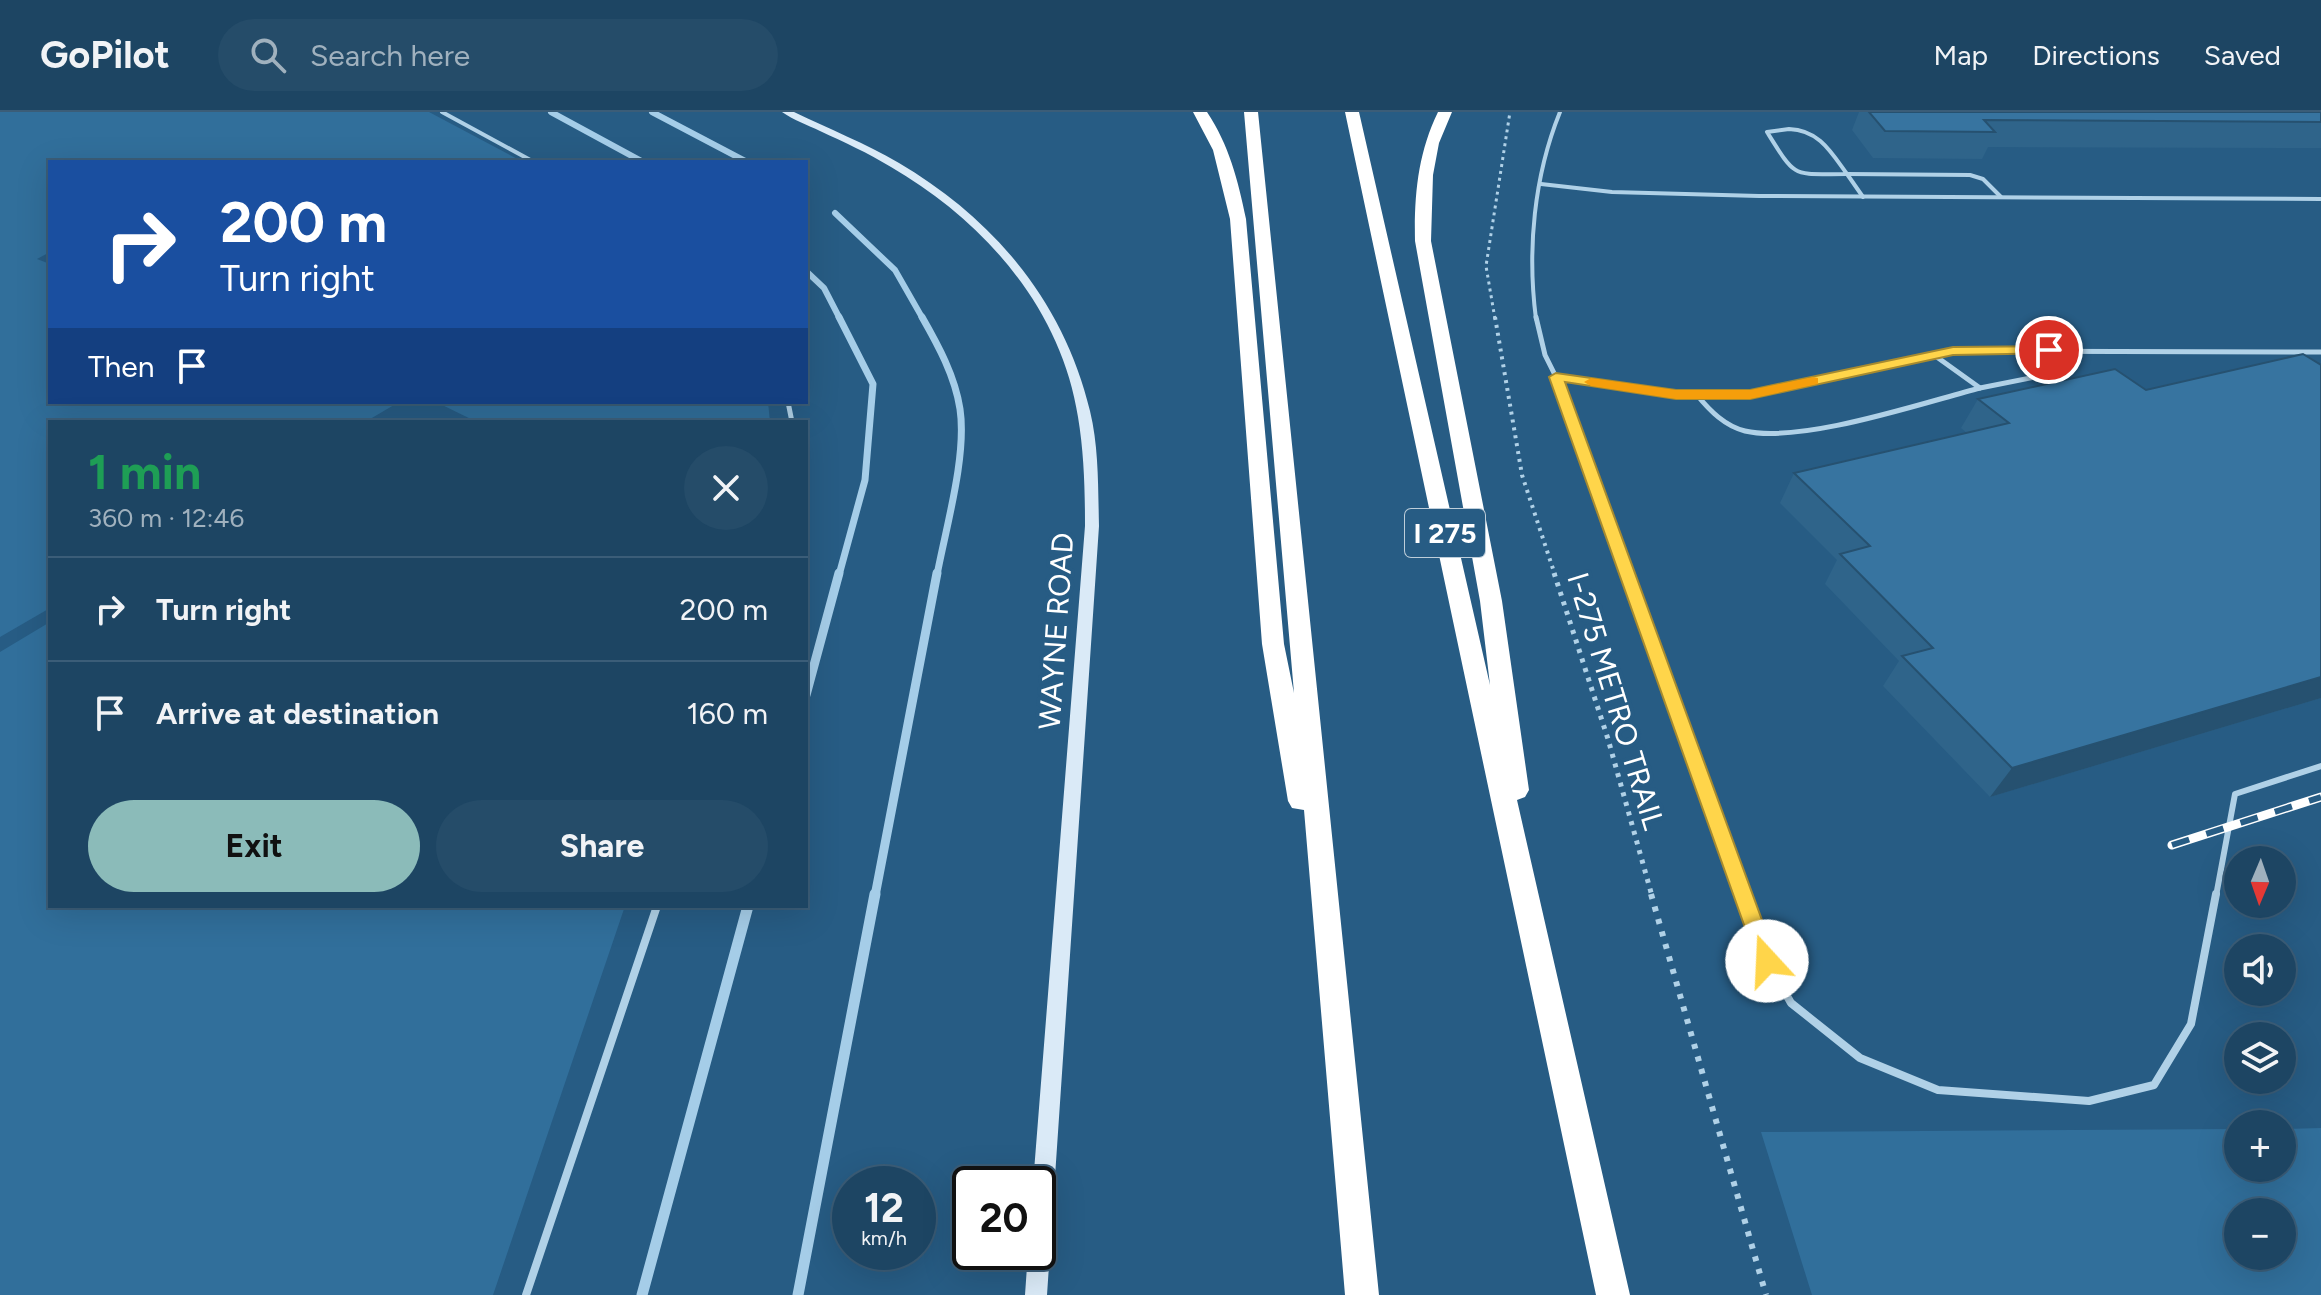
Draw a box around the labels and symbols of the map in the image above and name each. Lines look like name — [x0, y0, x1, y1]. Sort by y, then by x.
pin — [2015, 316, 2083, 384]
road number: I 275 — [1405, 509, 1485, 557]
street label: WAYNE ROAD — [1031, 531, 1081, 731]
street label: I-275 METRO TRAIL — [1559, 568, 1673, 834]
north arrow — [2224, 846, 2296, 918]
position arrow — [1725, 919, 1809, 1003]
speed limit sign: 20 — [952, 1166, 1056, 1270]

